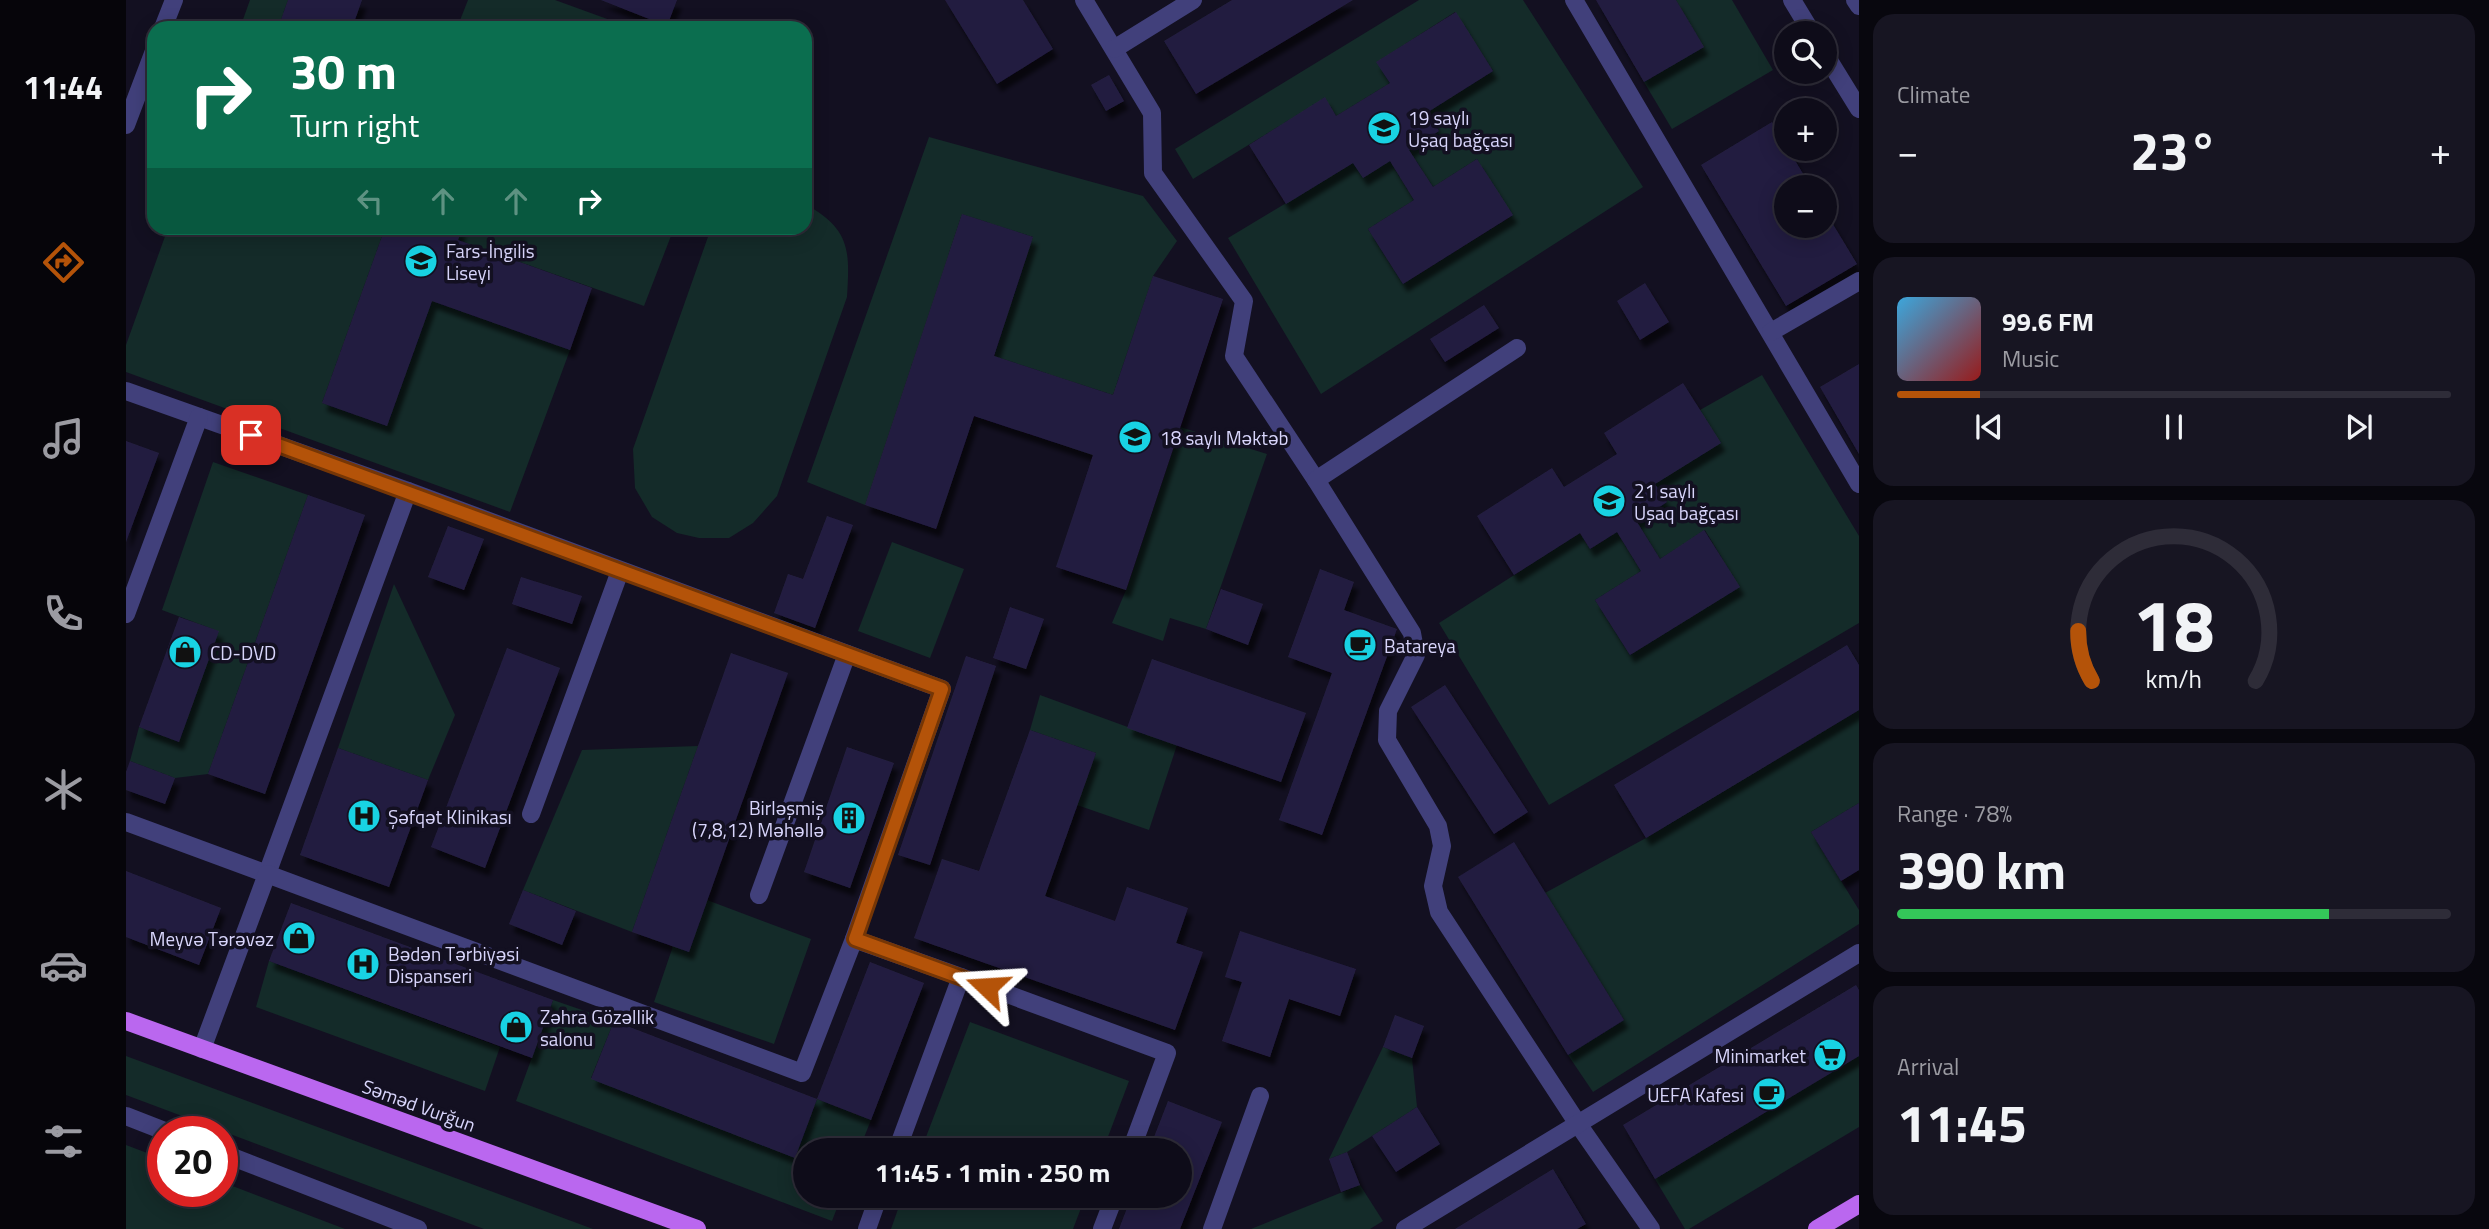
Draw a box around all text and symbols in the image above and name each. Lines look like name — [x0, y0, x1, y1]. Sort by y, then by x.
map controls — [1774, 21, 1837, 238]
button: search — [1774, 21, 1837, 84]
text: 30 m — [290, 33, 397, 108]
icon: right — [175, 49, 266, 140]
text: 11:44 — [23, 63, 103, 111]
text: Climate — [1897, 77, 1970, 112]
button: + — [1774, 98, 1837, 161]
text: Turn right — [290, 101, 419, 149]
place label: 19 saylı Uşaq bağçası — [1408, 103, 1513, 154]
school or university icon: 19 saylı Uşaq bağçası — [1365, 109, 1403, 147]
text: 23° — [2130, 111, 2218, 190]
text: − — [1897, 122, 1918, 180]
text: + — [2430, 122, 2451, 180]
button: − — [1774, 175, 1837, 238]
icon: left — [351, 182, 389, 220]
icon: ahead — [424, 182, 462, 220]
icon: ahead — [497, 182, 535, 220]
icon: right — [570, 182, 608, 220]
place label: Fars-İngilis Liseyi — [446, 236, 535, 287]
icon: directions — [39, 238, 88, 287]
school or university icon: Fars-İngilis Liseyi — [402, 242, 440, 280]
text: 99.6 FM — [2002, 302, 2094, 341]
text: Music — [2002, 341, 2059, 376]
pin — [221, 405, 281, 465]
icon: previous — [1970, 408, 2008, 446]
icon: pause — [2155, 408, 2193, 446]
icon: next — [2340, 408, 2378, 446]
icon: music — [39, 414, 88, 463]
icon: arrive — [232, 416, 270, 454]
school or university icon: 18 saylı Məktəb — [1116, 418, 1154, 456]
place label: 18 saylı Məktəb — [1160, 423, 1288, 452]
place label: 21 saylı Uşaq bağçası — [1634, 476, 1739, 527]
school or university icon: 21 saylı Uşaq bağçası — [1590, 482, 1628, 520]
text: 18 — [2133, 569, 2215, 679]
icon: phone — [39, 589, 88, 638]
cafe icon: Batareya — [1341, 626, 1379, 664]
place label: Batareya — [1384, 631, 1456, 660]
shop icon: CD-DVD — [166, 633, 204, 671]
place label: CD-DVD — [210, 638, 276, 667]
text: km/h — [2146, 659, 2202, 697]
icon: climate — [39, 765, 88, 814]
place label: Birləşmiş (7,8,12) Məhəllə — [692, 793, 824, 844]
text: Range · 78% — [1897, 796, 2012, 831]
hospital icon: Şəfqət Klinikası — [345, 797, 383, 835]
building icon: Birləşmiş (7,8,12) Məhəllə — [830, 799, 868, 837]
place label: Şəfqət Klinikası — [388, 802, 512, 831]
text: 390 km — [1897, 830, 2066, 909]
shop icon: Meyvə Tərəvəz — [280, 919, 318, 957]
place label: Meyvə Tərəvəz — [150, 924, 274, 953]
place label: Bədən Tərbiyəsi Dispanseri — [388, 939, 519, 990]
icon: car — [39, 941, 88, 990]
hospital icon: Bədən Tərbiyəsi Dispanseri — [344, 945, 382, 983]
position arrow — [950, 950, 1024, 1024]
place label: Zəhra Gözəllik salonu — [540, 1002, 654, 1053]
shop icon: Zəhra Gözəllik salonu — [497, 1008, 535, 1046]
supermarket icon: Minimarket — [1811, 1036, 1849, 1074]
place label: Minimarket — [1714, 1041, 1806, 1070]
text: Arrival — [1897, 1049, 1959, 1084]
street label: Səməd Vurğun — [358, 1071, 480, 1139]
cafe icon: UEFA Kafesi — [1750, 1075, 1788, 1113]
place label: UEFA Kafesi — [1647, 1080, 1744, 1109]
text: 11:45 — [1897, 1083, 2027, 1162]
speed limit sign: 20 — [147, 1116, 238, 1207]
icon: filters — [39, 1117, 88, 1166]
text: 11:45 · 1 min · 250 m — [875, 1153, 1110, 1192]

